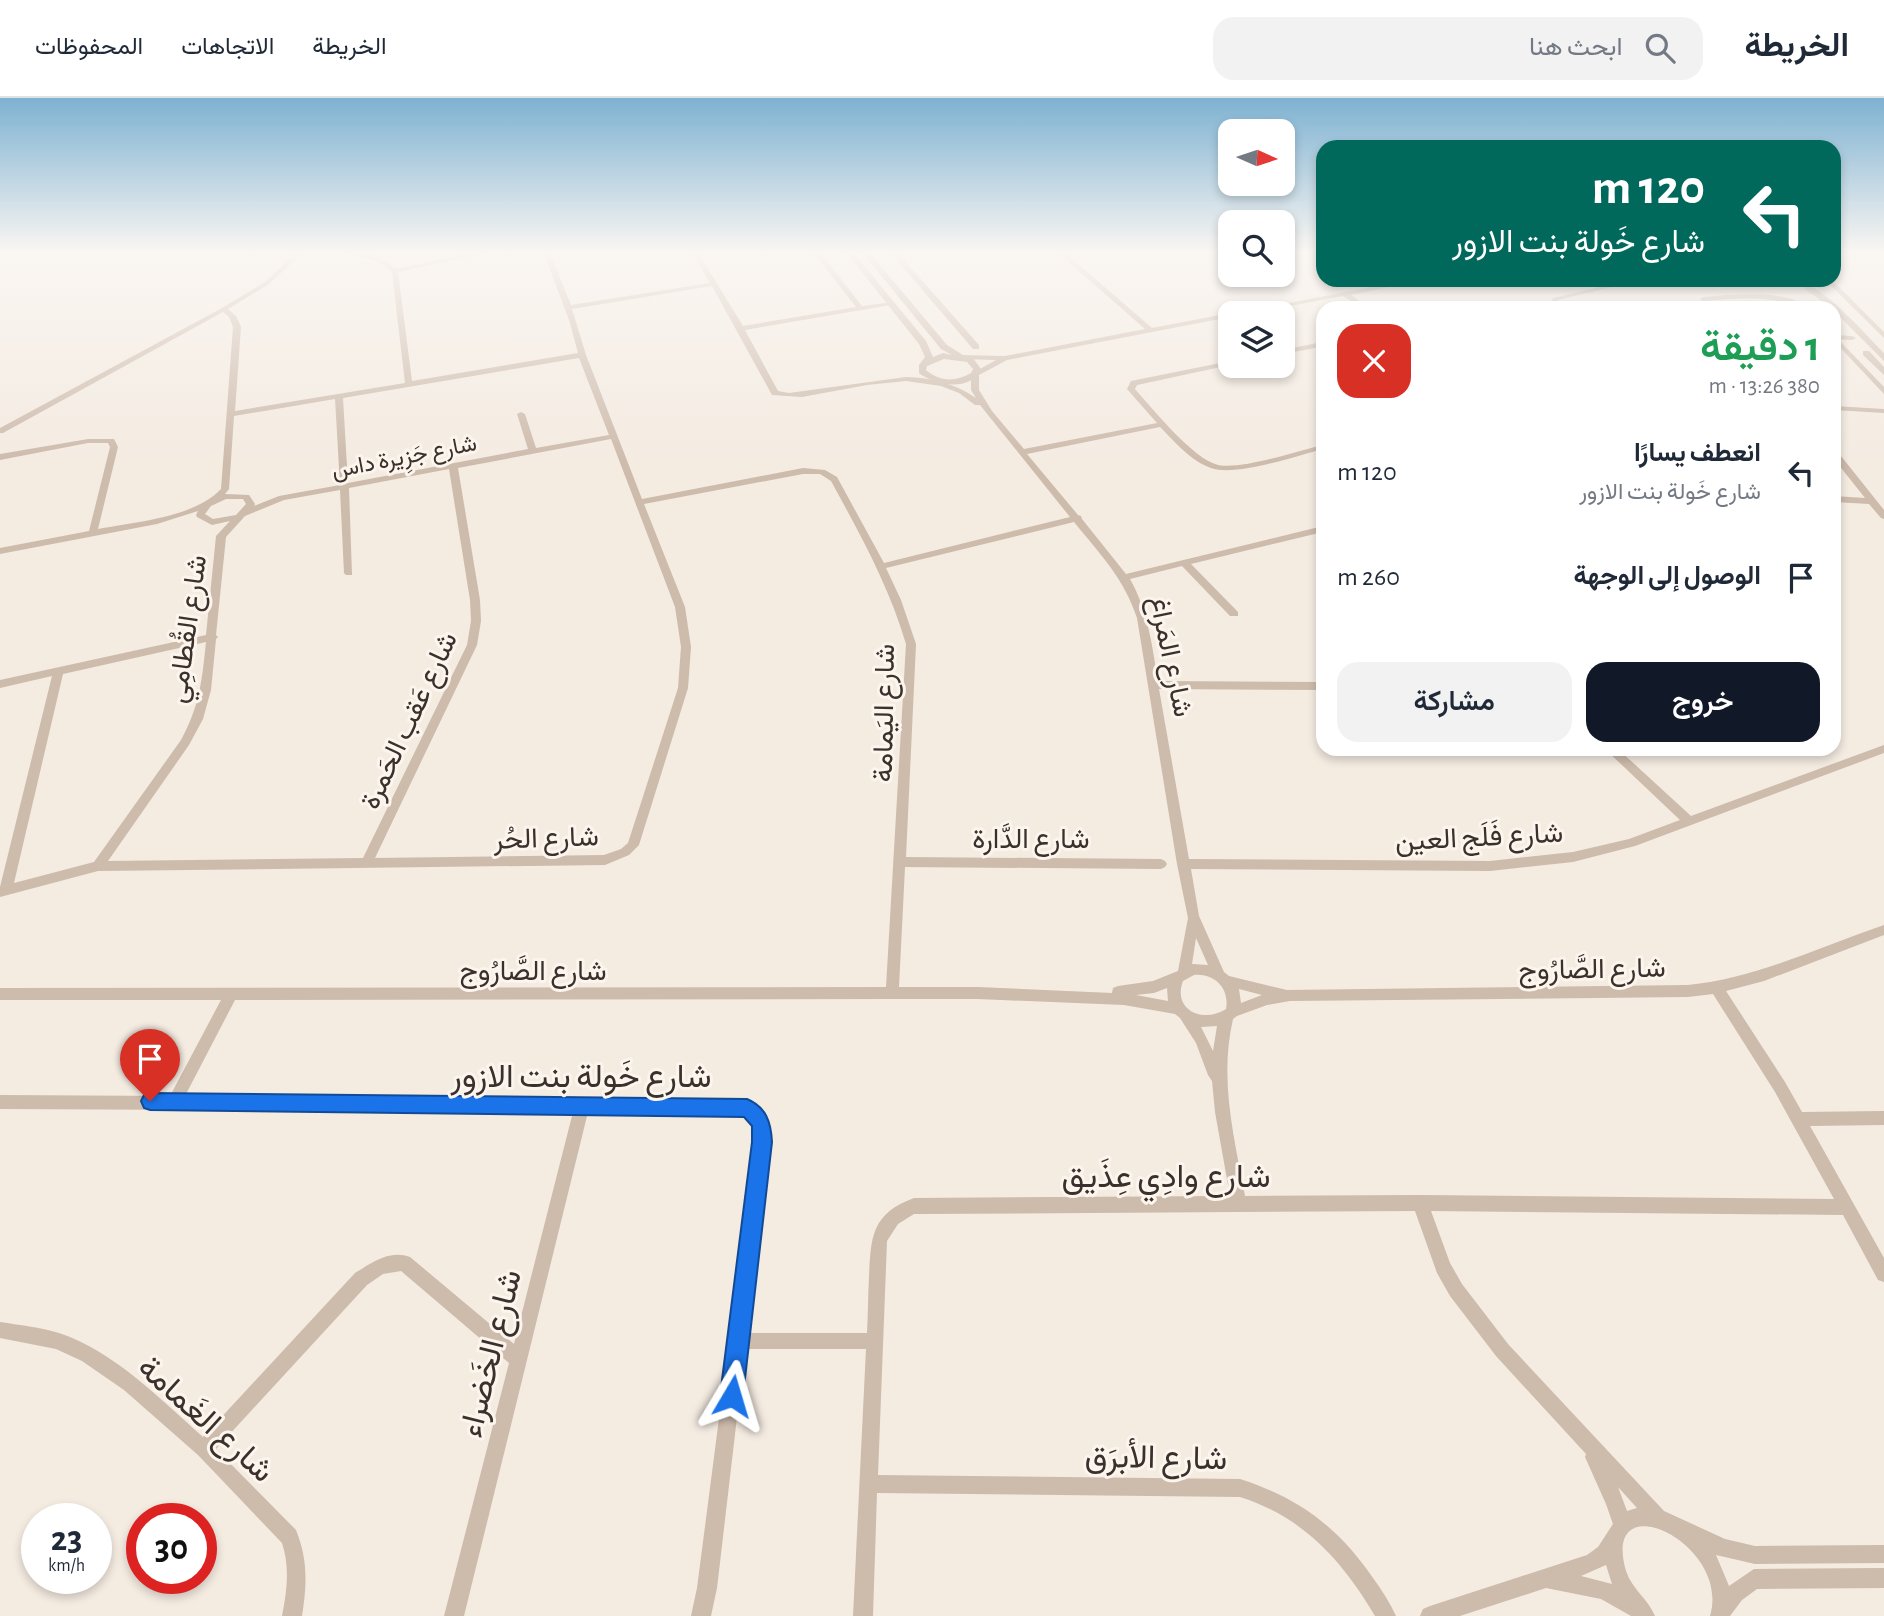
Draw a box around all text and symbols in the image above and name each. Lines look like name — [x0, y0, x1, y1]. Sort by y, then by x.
search box — [1213, 17, 1703, 80]
icon: search — [1641, 29, 1679, 67]
text: الخريطة — [1745, 30, 1849, 63]
text: ابحث هنا — [1529, 34, 1623, 60]
text: المحفوظات — [35, 35, 143, 59]
text: الاتجاهات — [181, 35, 274, 59]
text: الخريطة — [312, 35, 387, 59]
north arrow — [1218, 119, 1295, 196]
map controls — [1218, 119, 1295, 378]
text: 120 m — [1592, 164, 1705, 213]
icon: left — [1729, 168, 1820, 259]
button: search — [1218, 210, 1295, 287]
text: شارع خَولة بنت الازور — [1452, 226, 1705, 258]
button: layers — [1218, 301, 1295, 378]
button: close — [1337, 324, 1411, 398]
text: 1 دقيقة — [1700, 326, 1820, 368]
text: 380 m · 13:26 — [1708, 375, 1820, 398]
street label: شارع جَزِيرة داس — [330, 432, 480, 488]
text: انعطف يسارًا — [1634, 440, 1761, 466]
icon: left — [1782, 454, 1820, 492]
text: 120 m — [1337, 459, 1397, 485]
text: شارع خَولة بنت الازور — [1579, 481, 1761, 504]
street label: شارع القُطامِي — [159, 553, 219, 706]
icon: arrive — [1782, 559, 1820, 597]
text: الوصول إلى الوجهة — [1573, 563, 1761, 589]
text: 260 m — [1337, 564, 1400, 590]
street label: شارع المَراغ — [1141, 593, 1197, 720]
street label: شارع عَقب الحَمرة — [357, 628, 466, 815]
street label: شارع اليَمامة — [870, 644, 903, 783]
button: مشاركة — [1337, 662, 1572, 742]
button: خروج — [1586, 662, 1820, 742]
street label: شارع فَلَج العين — [1394, 815, 1564, 860]
street label: شارع الحُر — [492, 823, 599, 858]
street label: شارع الدَّارة — [972, 823, 1090, 857]
street label: شارع الصَّارُوج — [1518, 952, 1666, 988]
street label: شارع الصَّارُوج — [459, 955, 607, 989]
pin — [120, 1029, 180, 1101]
icon: arrive — [131, 1040, 169, 1078]
street label: شارع خَولة بنت الازور — [450, 1060, 711, 1098]
street label: شارع وادِي عِذَيق — [1061, 1158, 1271, 1202]
street label: شارع الخَضراء — [454, 1266, 532, 1442]
street label: شارع الغَمامة — [128, 1350, 280, 1492]
position arrow — [695, 1359, 769, 1433]
street label: شارع الأبرَق — [1084, 1437, 1228, 1480]
speed limit sign: 30 — [126, 1503, 217, 1594]
text: 23 — [51, 1522, 82, 1557]
text: km/h — [48, 1557, 85, 1575]

